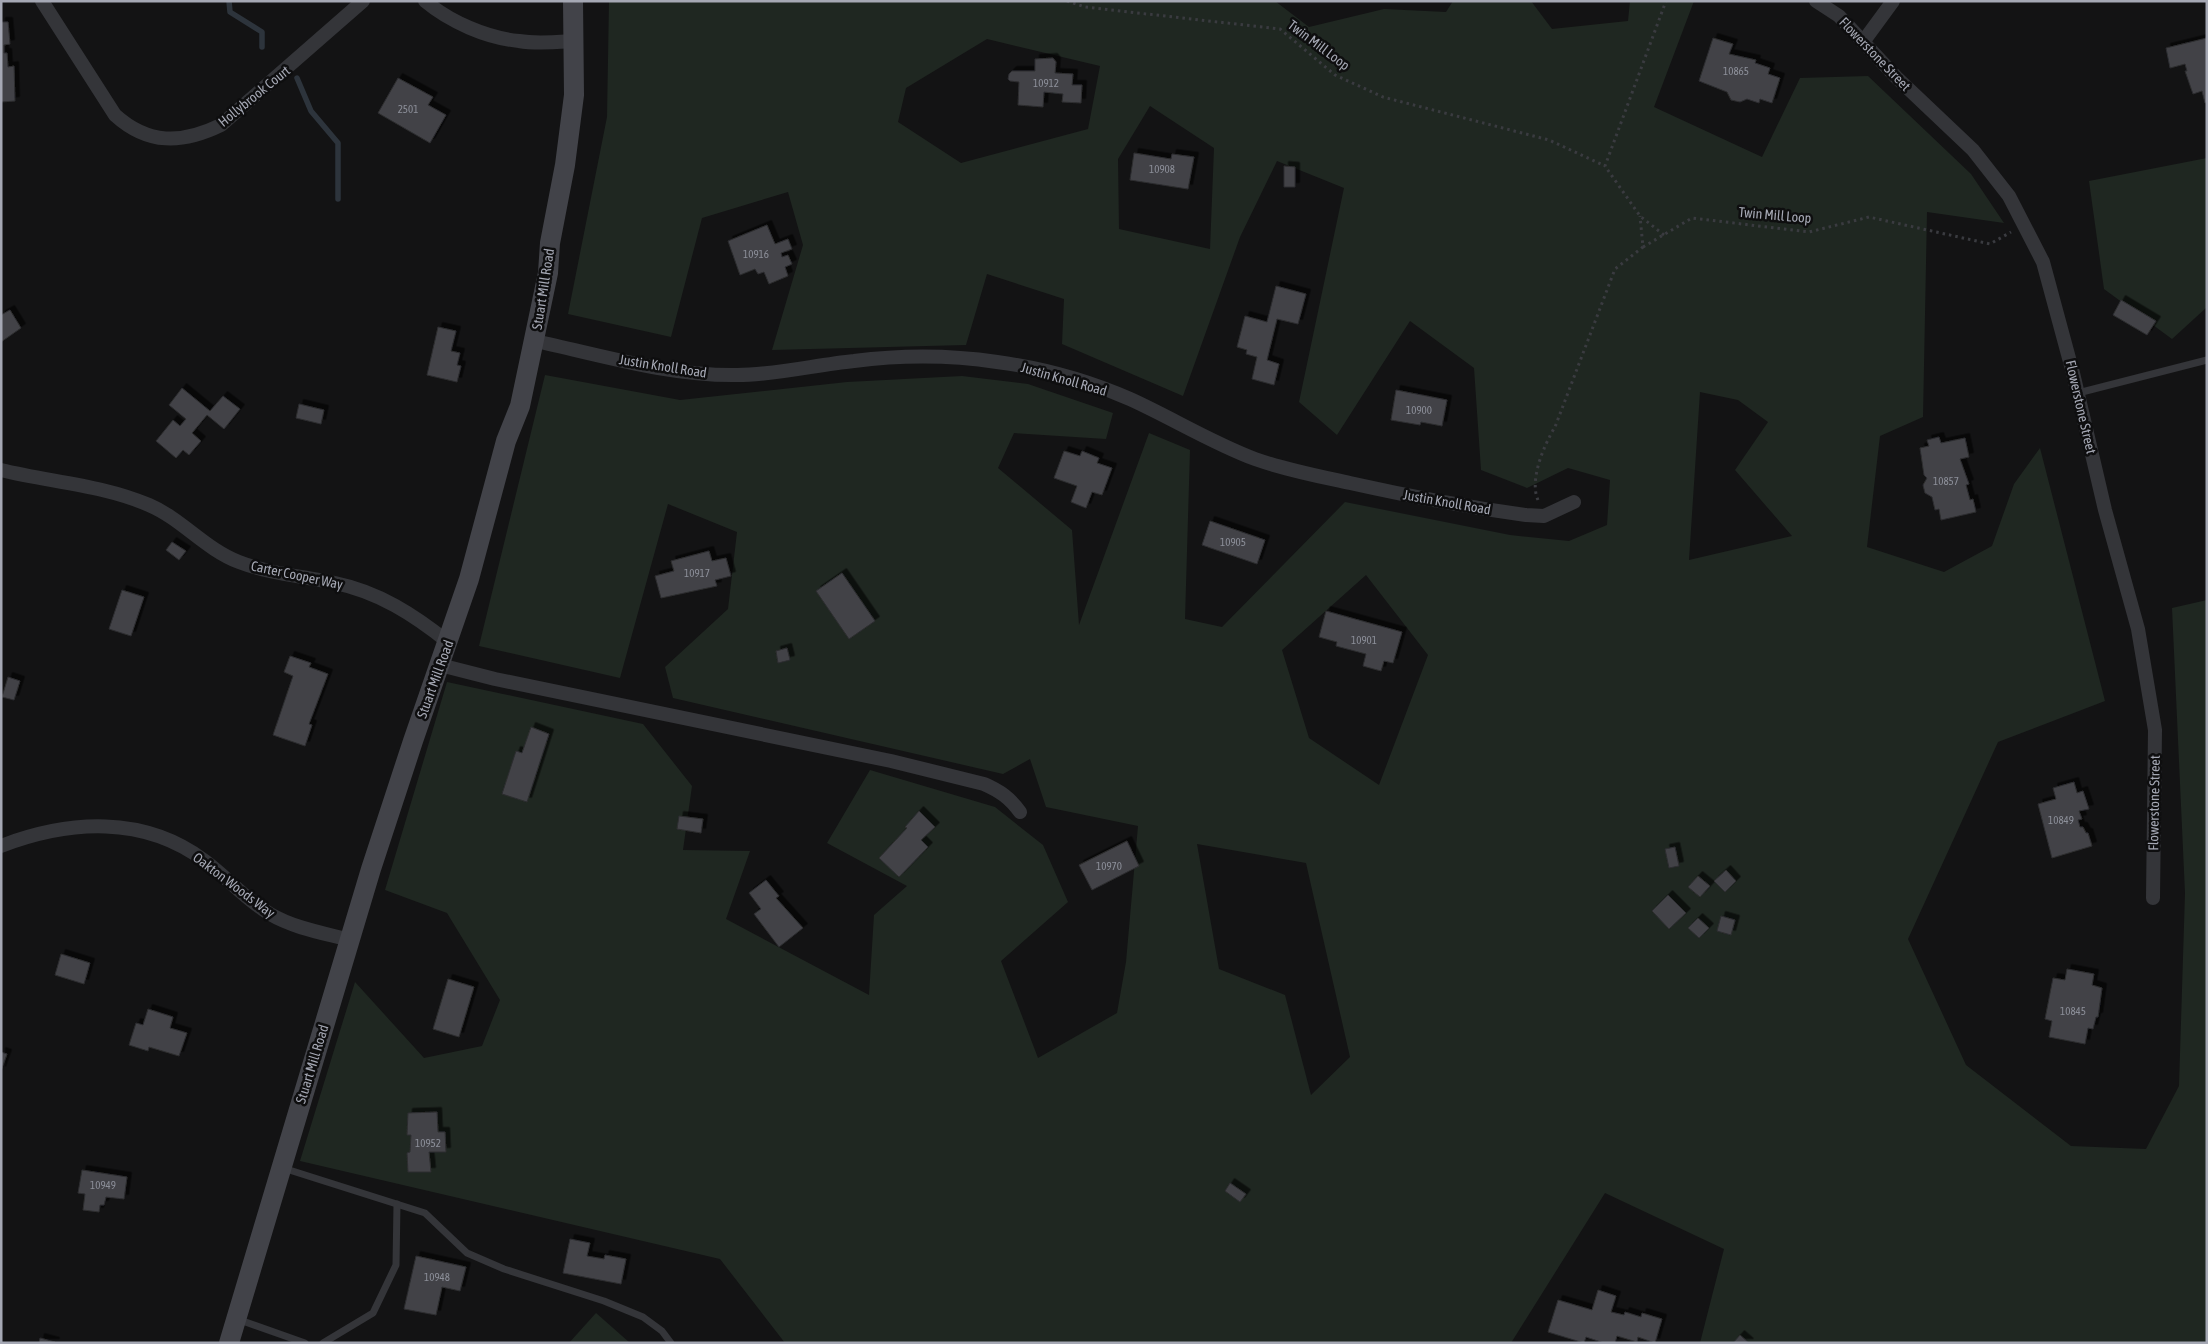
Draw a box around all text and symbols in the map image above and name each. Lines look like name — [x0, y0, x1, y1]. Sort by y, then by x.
street label: Flowerstone Street — [1836, 14, 1914, 94]
street label: Twin Mill Loop — [1285, 17, 1353, 74]
street label: Hollybrook Court — [215, 62, 293, 130]
house number: 10865 — [1723, 65, 1749, 77]
house number: 10912 — [1033, 77, 1059, 89]
house number: 2501 — [398, 103, 418, 115]
house number: 10908 — [1149, 163, 1175, 175]
street label: Twin Mill Loop — [1738, 204, 1812, 226]
street label: Stuart Mill Road — [529, 247, 557, 331]
house number: 10916 — [743, 248, 769, 260]
street label: Justin Knoll Road — [618, 351, 708, 381]
street label: Justin Knoll Road — [1019, 359, 1109, 399]
street label: Flowerstone Street — [2062, 359, 2100, 455]
house number: 10900 — [1406, 404, 1432, 416]
house number: 10857 — [1933, 475, 1959, 487]
street label: Justin Knoll Road — [1402, 486, 1492, 518]
house number: 10905 — [1220, 536, 1246, 548]
street label: Carter Cooper Way — [250, 557, 345, 593]
house number: 10917 — [684, 567, 710, 579]
house number: 10901 — [1351, 634, 1377, 646]
street label: Stuart Mill Road — [413, 638, 457, 720]
street label: Flowerstone Street — [2145, 755, 2163, 851]
house number: 10849 — [2048, 814, 2074, 826]
street label: Oakton Woods Way — [190, 849, 278, 921]
house number: 10970 — [1096, 860, 1122, 872]
house number: 10845 — [2060, 1005, 2086, 1017]
street label: Stuart Mill Road — [292, 1023, 332, 1105]
house number: 10952 — [415, 1137, 441, 1149]
house number: 10949 — [90, 1179, 116, 1191]
house number: 10948 — [424, 1271, 450, 1283]

